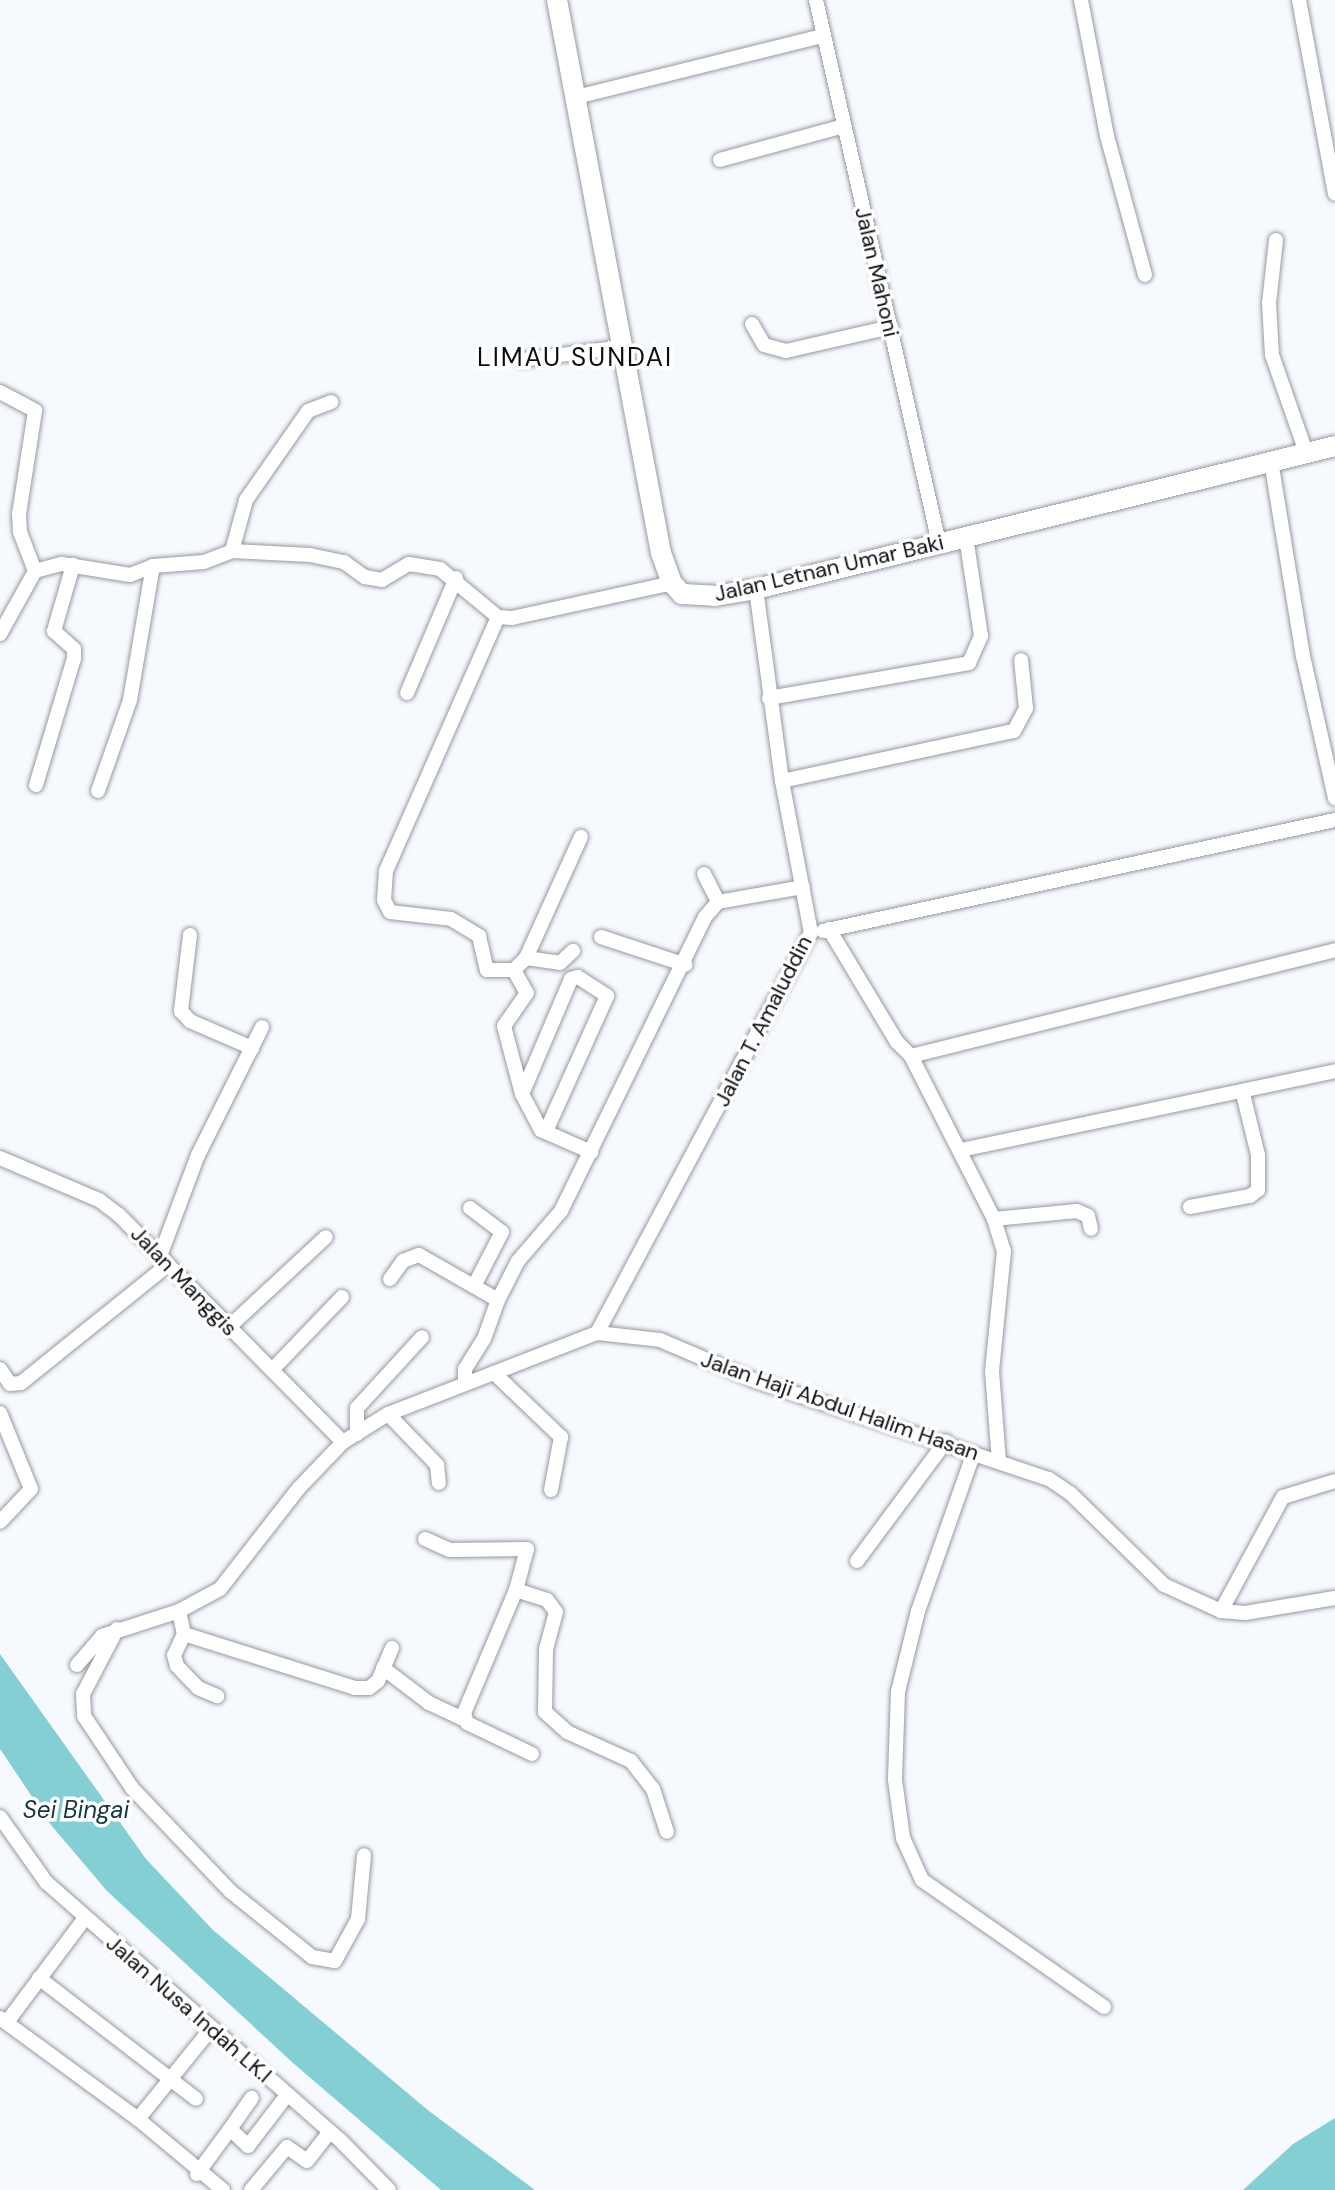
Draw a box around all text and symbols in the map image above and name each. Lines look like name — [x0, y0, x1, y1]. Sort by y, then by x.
street label: Jalan Mahoni — [849, 205, 905, 339]
district label: LIMAU SUNDAI — [477, 342, 673, 374]
street label: Jalan Letnan Umar Baki — [712, 529, 946, 607]
street label: Jalan T. Amaluddin — [708, 931, 818, 1111]
street label: Jalan Manggis — [125, 1221, 243, 1341]
street label: Jalan Haji Abdul Halim Hasan — [697, 1346, 983, 1466]
water label: Sei Bingai — [23, 1796, 129, 1824]
street label: Jalan Nusa Indah LK.I — [101, 1930, 277, 2088]

